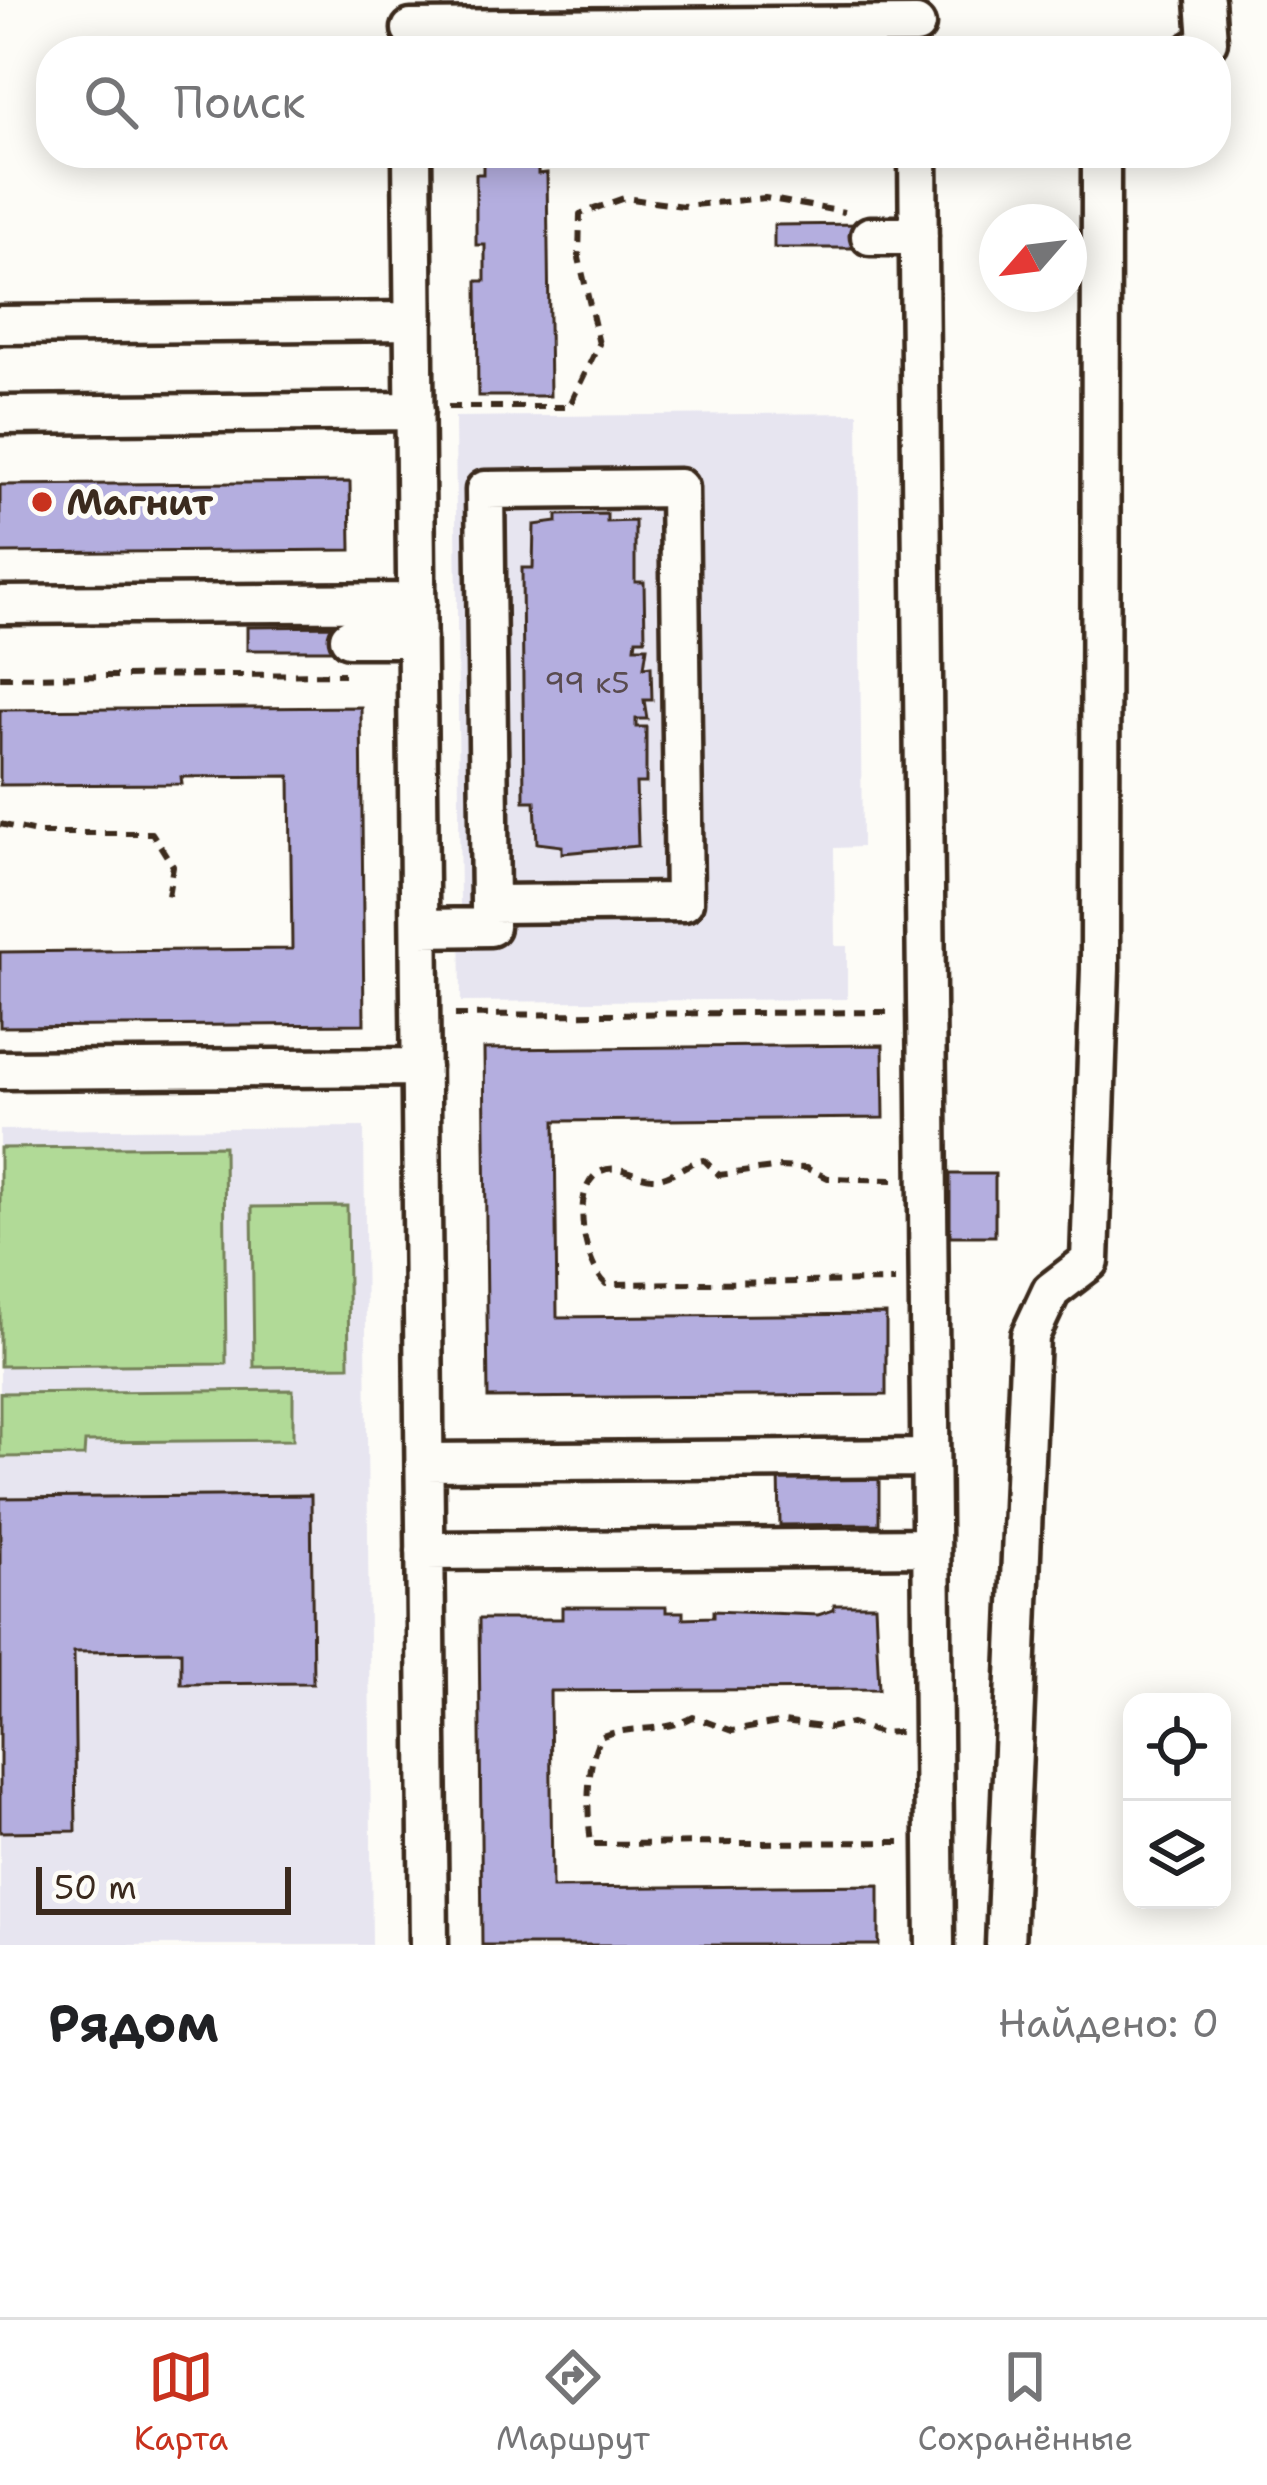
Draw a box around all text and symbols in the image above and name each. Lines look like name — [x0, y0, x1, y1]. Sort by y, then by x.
search box — [36, 36, 1231, 168]
icon: search — [78, 69, 144, 135]
text: Поиск — [174, 72, 305, 132]
north arrow — [979, 204, 1087, 312]
place label: Магнит — [66, 478, 214, 527]
marker: Магнит — [29, 489, 55, 515]
house number: 99 к5 — [544, 662, 630, 703]
map controls — [1123, 1693, 1231, 1909]
button: locate — [1123, 1693, 1231, 1801]
button: layers — [1123, 1801, 1231, 1909]
scale bar — [36, 1861, 291, 1914]
text: 50 m — [54, 1865, 137, 1910]
text: Рядом — [48, 1989, 219, 2057]
text: Найдено: 0 — [998, 1997, 1219, 2049]
tab: Карта — [134, 2344, 228, 2461]
tab: Маршрут — [496, 2344, 650, 2461]
tab: Сохранённые — [918, 2344, 1133, 2461]

